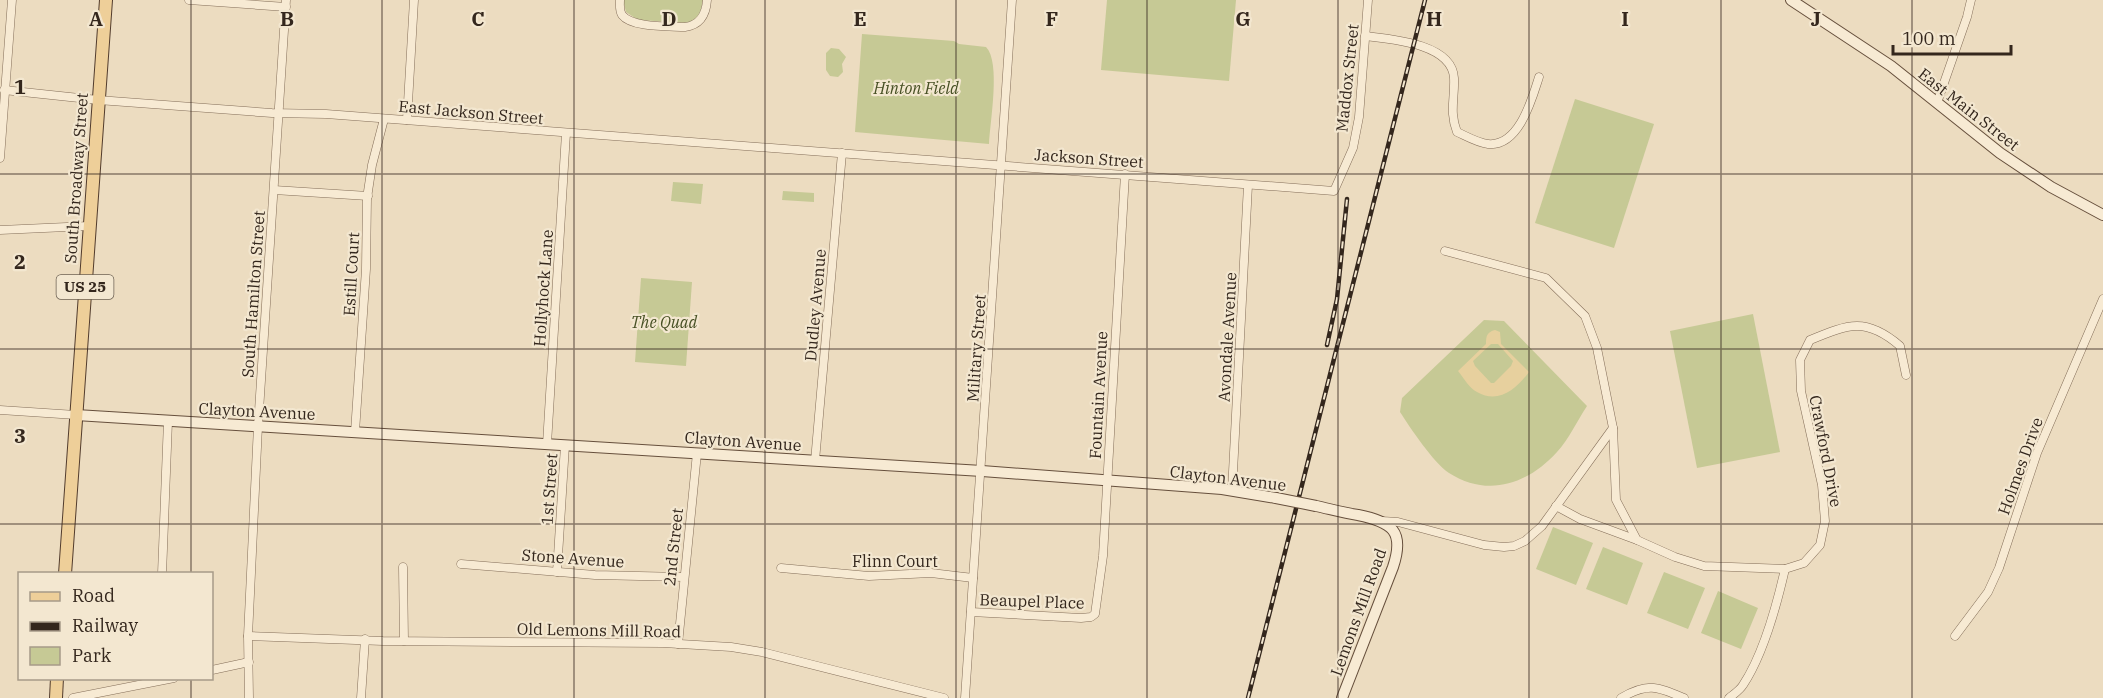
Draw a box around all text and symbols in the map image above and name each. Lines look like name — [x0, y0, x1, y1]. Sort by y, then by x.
text: A — [89, 5, 103, 32]
text: B — [280, 5, 294, 32]
text: C — [471, 5, 485, 32]
text: D — [661, 5, 677, 32]
text: E — [853, 5, 867, 32]
text: F — [1046, 5, 1058, 32]
text: G — [1235, 5, 1251, 32]
text: H — [1426, 5, 1442, 32]
text: I — [1621, 5, 1629, 32]
text: J — [1811, 5, 1821, 32]
scale bar — [1893, 18, 2012, 56]
street label: Maddox Street — [1331, 23, 1363, 133]
text: 100 m — [1902, 27, 1956, 50]
street label: East Main Street — [1915, 63, 2024, 155]
text: 1 — [14, 73, 26, 100]
park label: Hinton Field — [872, 78, 959, 98]
street label: South Broadway Street — [60, 92, 92, 264]
street label: East Jackson Street — [398, 96, 545, 128]
street label: Jackson Street — [1034, 144, 1145, 172]
street label: South Hamilton Street — [237, 209, 269, 378]
street label: Hollyhock Lane — [529, 229, 557, 347]
street label: Estill Court — [339, 231, 363, 316]
text: 2 — [14, 248, 26, 275]
street label: Dudley Avenue — [800, 248, 830, 362]
street label: Avondale Avenue — [1214, 272, 1240, 402]
road number: US 25 — [56, 275, 113, 299]
street label: Military Street — [962, 293, 990, 403]
park label: The Quad — [631, 312, 697, 332]
street label: Fountain Avenue — [1085, 330, 1111, 460]
street label: Crawford Drive — [1805, 393, 1847, 509]
street label: Clayton Avenue — [198, 398, 316, 424]
street label: Holmes Drive — [1993, 415, 2047, 517]
text: 3 — [14, 422, 26, 449]
street label: Clayton Avenue — [684, 427, 802, 455]
street label: 1st Street — [537, 452, 561, 525]
street label: Clayton Avenue — [1169, 461, 1287, 495]
street label: 2nd Street — [659, 507, 687, 587]
street label: Stone Avenue — [521, 544, 625, 572]
street label: Lemons Mill Road — [1326, 545, 1391, 679]
street label: Flinn Court — [852, 551, 938, 571]
legend — [18, 572, 213, 680]
text: Road — [72, 584, 115, 607]
street label: Beaupel Place — [979, 589, 1085, 613]
text: Railway — [72, 614, 138, 637]
street label: Old Lemons Mill Road — [517, 619, 682, 641]
text: Park — [72, 644, 112, 667]

